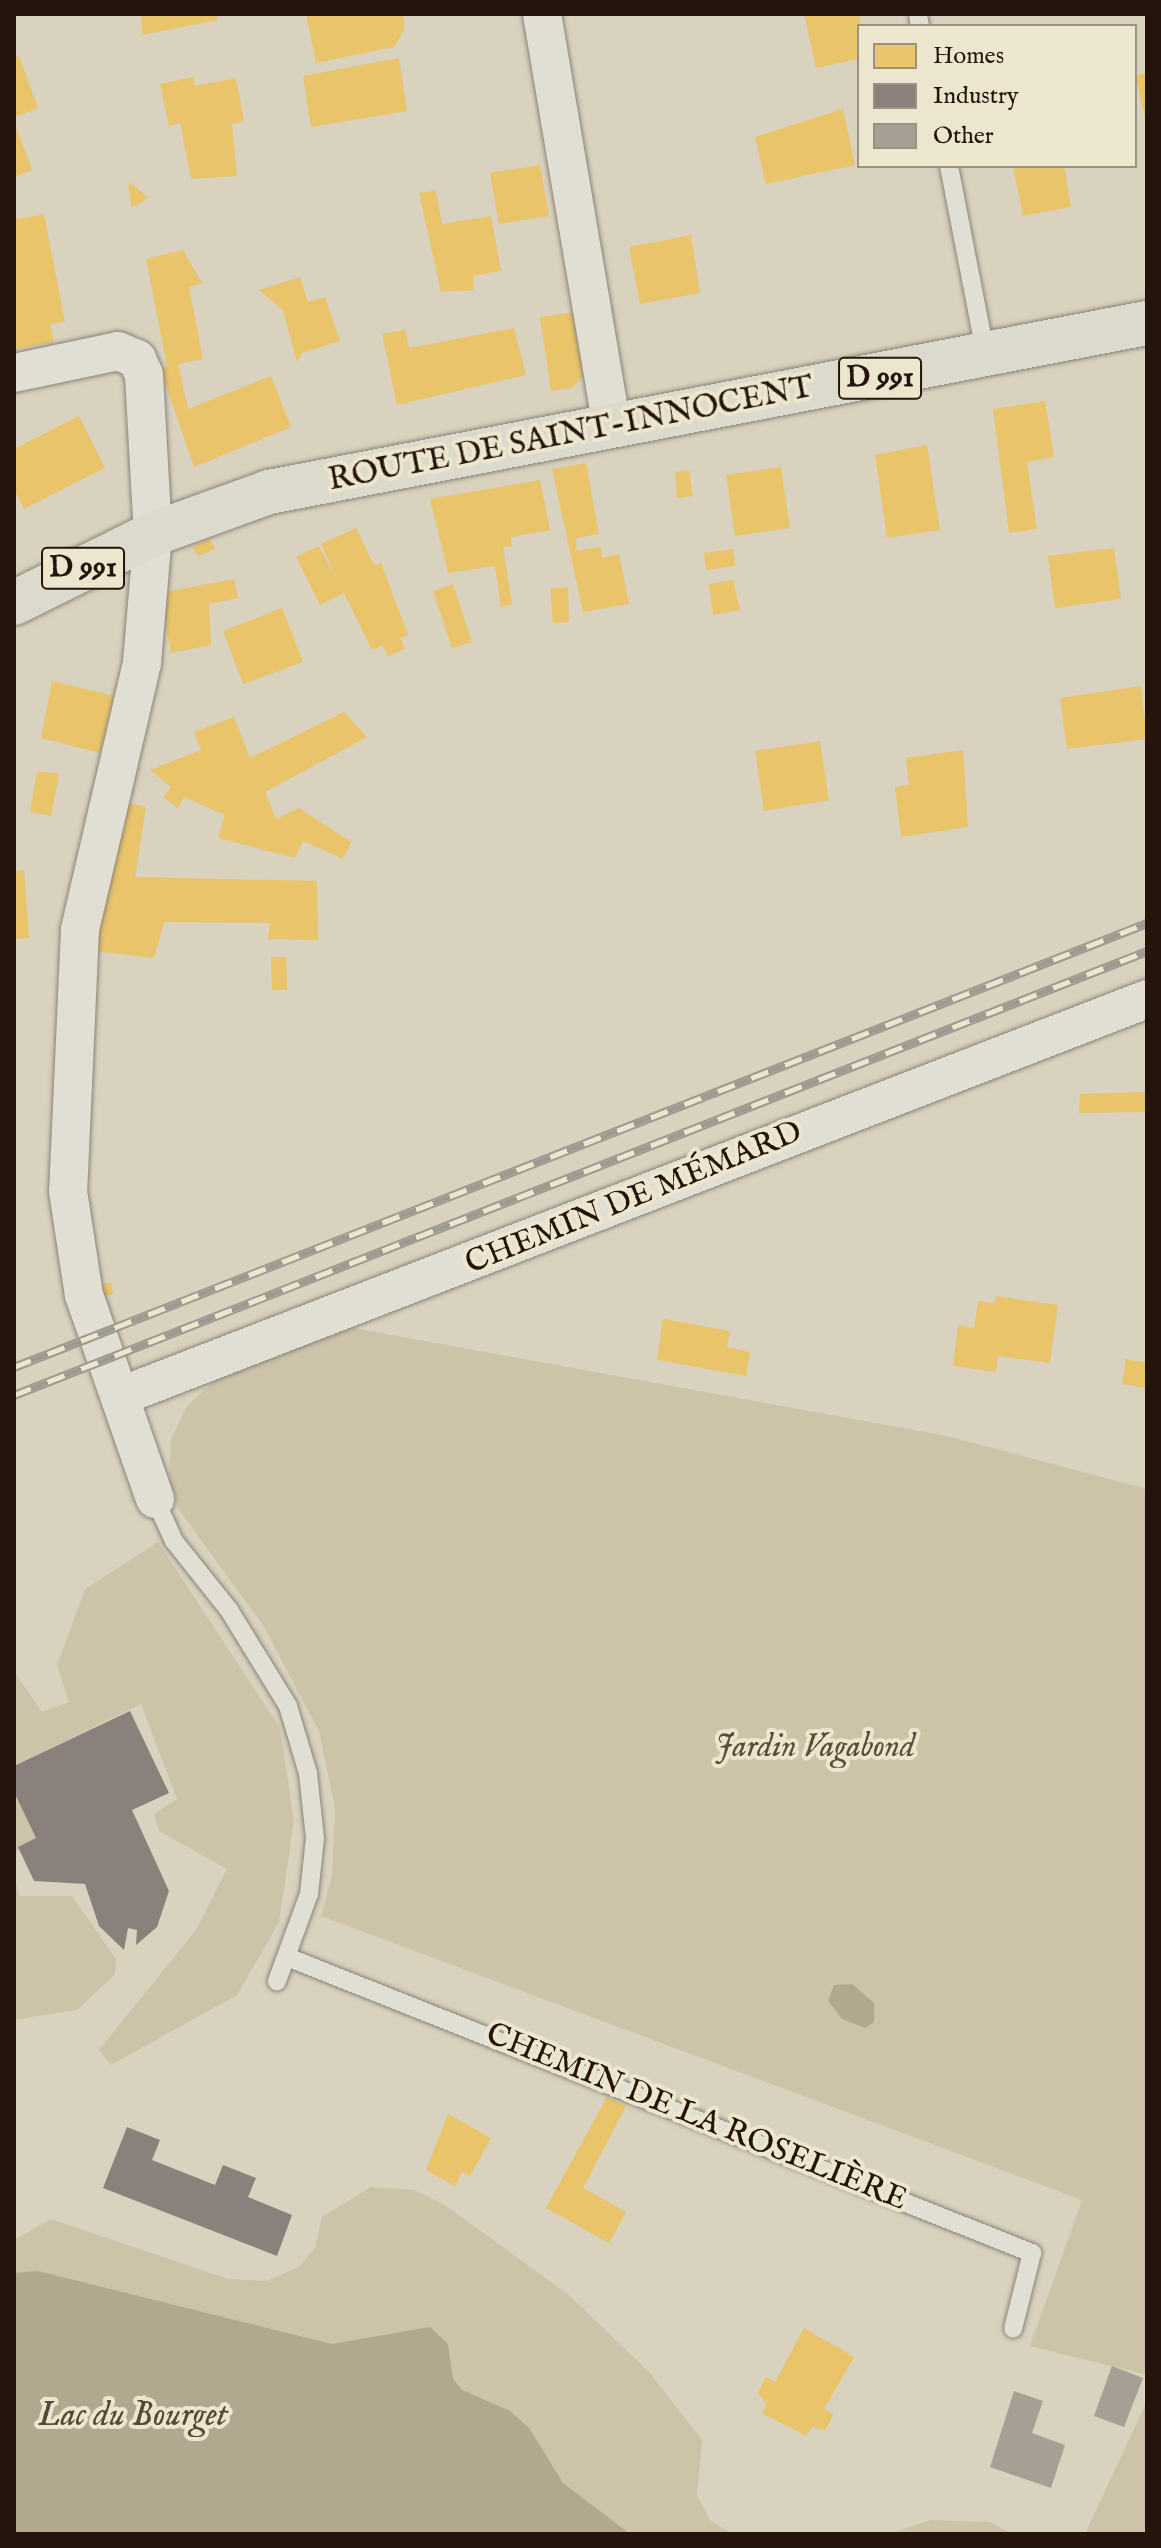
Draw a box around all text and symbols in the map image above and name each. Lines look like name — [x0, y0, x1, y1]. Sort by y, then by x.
legend — [857, 24, 1137, 168]
text: Homes — [933, 41, 1004, 72]
text: Industry — [933, 81, 1019, 112]
text: Other — [933, 121, 994, 152]
road number: D 991 — [838, 352, 922, 404]
street label: ROUTE DE SAINT-INNOCENT — [325, 369, 817, 501]
road number: D 991 — [41, 542, 125, 594]
street label: CHEMIN DE MÉMARD — [460, 1114, 808, 1284]
park label: Jardin Vagabond — [715, 1729, 915, 1767]
street label: CHEMIN DE LA ROSELIÈRE — [480, 2016, 912, 2220]
water label: Lac du Bourget — [38, 2396, 228, 2436]

